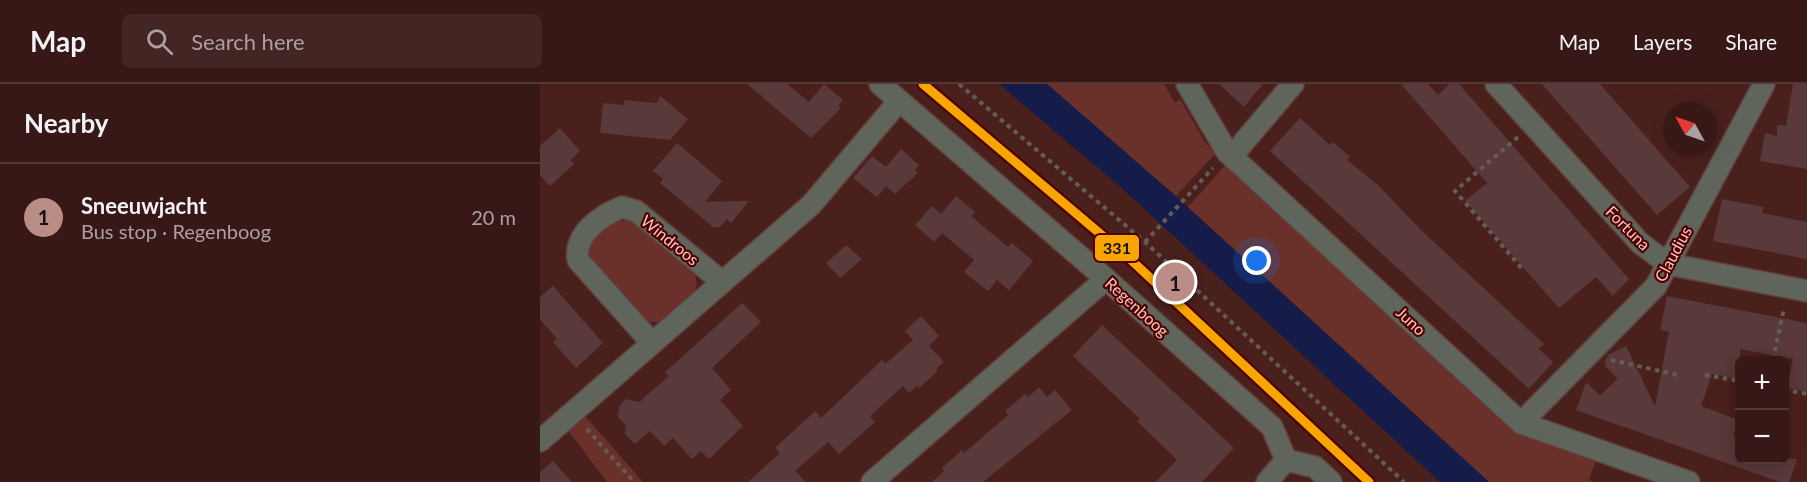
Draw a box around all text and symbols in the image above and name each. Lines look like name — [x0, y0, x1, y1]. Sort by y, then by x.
search box — [122, 14, 542, 68]
text: Map — [30, 24, 86, 58]
icon: search — [143, 25, 176, 58]
text: Search here — [191, 28, 305, 55]
text: Map — [1559, 29, 1600, 54]
text: Layers — [1633, 29, 1692, 54]
text: Share — [1725, 29, 1777, 54]
north arrow — [1663, 102, 1717, 156]
text: Nearby — [24, 107, 109, 139]
text: Sneeuwjacht — [81, 192, 207, 219]
street label: Fortuna — [1602, 202, 1654, 254]
text: 1 — [38, 205, 49, 229]
text: 20 m — [471, 205, 516, 229]
street label: Windroos — [638, 211, 703, 269]
text: Bus stop · Regenboog — [81, 219, 271, 243]
street label: Claudius — [1650, 223, 1695, 285]
line badge: 331 — [1094, 234, 1140, 262]
text: 331 — [1103, 238, 1131, 257]
your location — [1242, 246, 1271, 275]
pin: 1 — [1156, 260, 1194, 304]
street label: Regenboog — [1102, 273, 1173, 340]
street label: Juno — [1393, 302, 1430, 339]
map controls — [1735, 356, 1789, 464]
button: + — [1735, 356, 1789, 410]
button: − — [1735, 410, 1789, 464]

